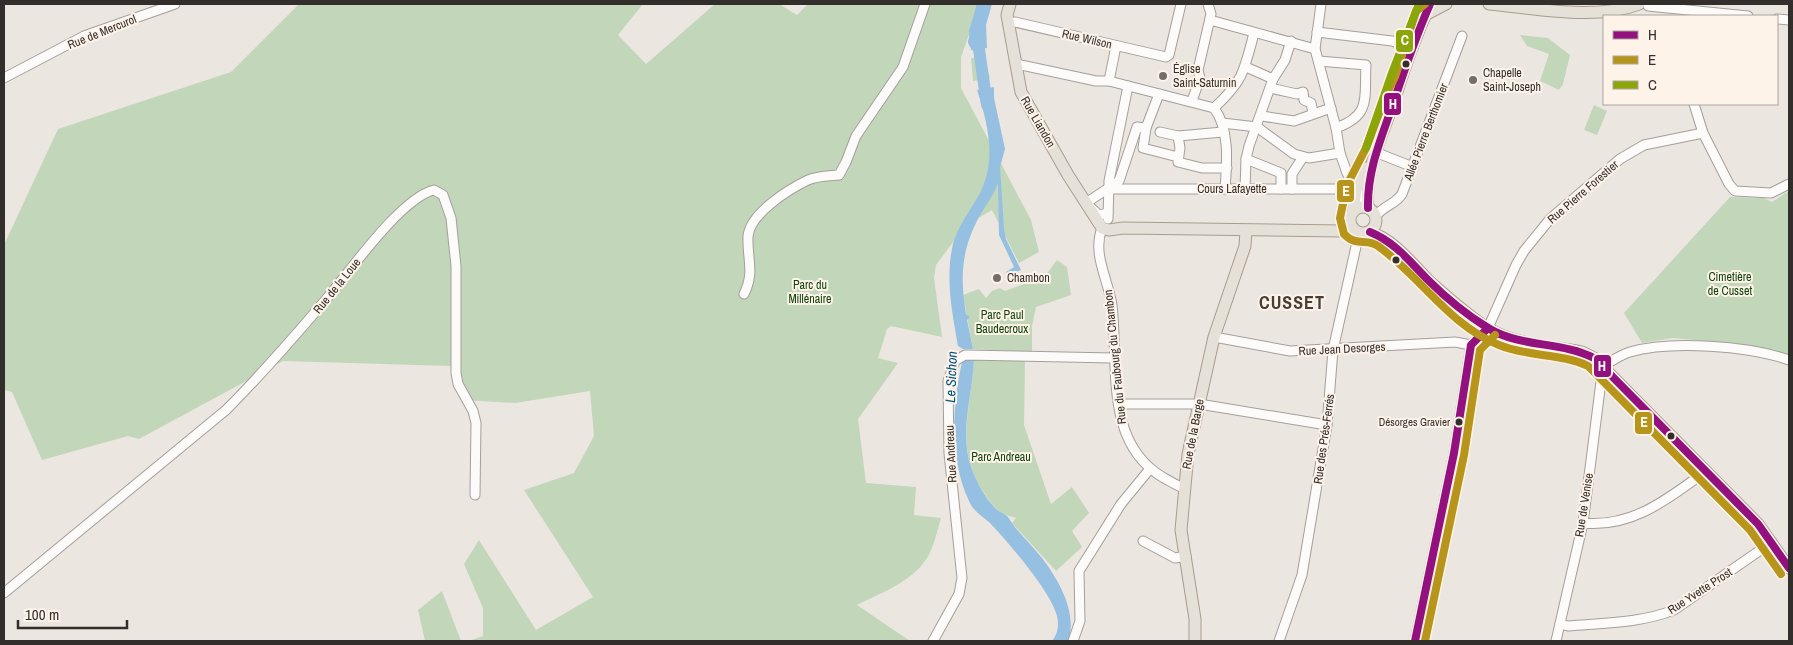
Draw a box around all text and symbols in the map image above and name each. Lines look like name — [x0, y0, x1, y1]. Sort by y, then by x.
street label: Rue de Mercurol — [65, 11, 139, 53]
legend — [1603, 15, 1778, 105]
text: H — [1648, 24, 1657, 45]
street label: Rue Wilson — [1060, 25, 1114, 53]
line badge: C — [1395, 29, 1414, 53]
text: C — [1401, 31, 1409, 49]
text: E — [1648, 49, 1656, 70]
unlabelled marker — [1401, 59, 1411, 69]
place label: Église Saint-Saturnin — [1173, 61, 1236, 91]
place label: Chapelle Saint-Joseph — [1483, 65, 1541, 95]
marker: Église Saint-Saturnin — [1157, 70, 1169, 82]
marker: Chapelle Saint-Joseph — [1467, 74, 1479, 86]
text: C — [1648, 74, 1657, 95]
street label: Allée Pierre Berthomier — [1400, 80, 1452, 184]
line badge: H — [1383, 92, 1402, 116]
street label: Rue Liandon — [1017, 94, 1059, 150]
text: H — [1389, 95, 1397, 113]
street label: Rue Pierre Forestier — [1544, 156, 1622, 227]
line badge: E — [1336, 179, 1355, 203]
street label: Cours Lafayette — [1197, 181, 1267, 197]
text: E — [1342, 182, 1350, 200]
street label: Rue de la Loue — [310, 255, 364, 317]
unlabelled marker — [1391, 255, 1401, 265]
park label: Cimetière de Cusset — [1708, 269, 1752, 299]
place label: Chambon — [1007, 270, 1050, 286]
marker: Chambon — [991, 272, 1003, 284]
park label: Parc du Millénaire — [788, 277, 832, 307]
street label: Rue du Faubourg du Chambon — [1100, 289, 1130, 425]
district label: CUSSET — [1259, 290, 1325, 315]
park label: Parc Paul Baudecroux — [976, 307, 1028, 337]
street label: Rue Jean Desorges — [1298, 339, 1386, 359]
water label: Le Sichon — [941, 351, 961, 403]
line badge: H — [1593, 354, 1612, 378]
text: H — [1598, 357, 1606, 375]
street label: Rue des Prés-Ferrés — [1310, 393, 1338, 485]
street label: Rue de la Barge — [1178, 398, 1208, 470]
line badge: E — [1634, 411, 1653, 435]
text: E — [1640, 413, 1648, 431]
place label: Désorges Gravier — [1379, 415, 1450, 429]
marker: Désorges Gravier — [1454, 417, 1464, 427]
street label: Rue Andreau — [942, 425, 960, 483]
unlabelled marker — [1666, 431, 1676, 441]
park label: Parc Andreau — [971, 449, 1031, 465]
street label: Rue de Venise — [1571, 472, 1597, 538]
street label: Rue Yvette Prost — [1665, 564, 1735, 618]
scale bar — [18, 598, 126, 630]
text: 100 m — [25, 604, 59, 625]

